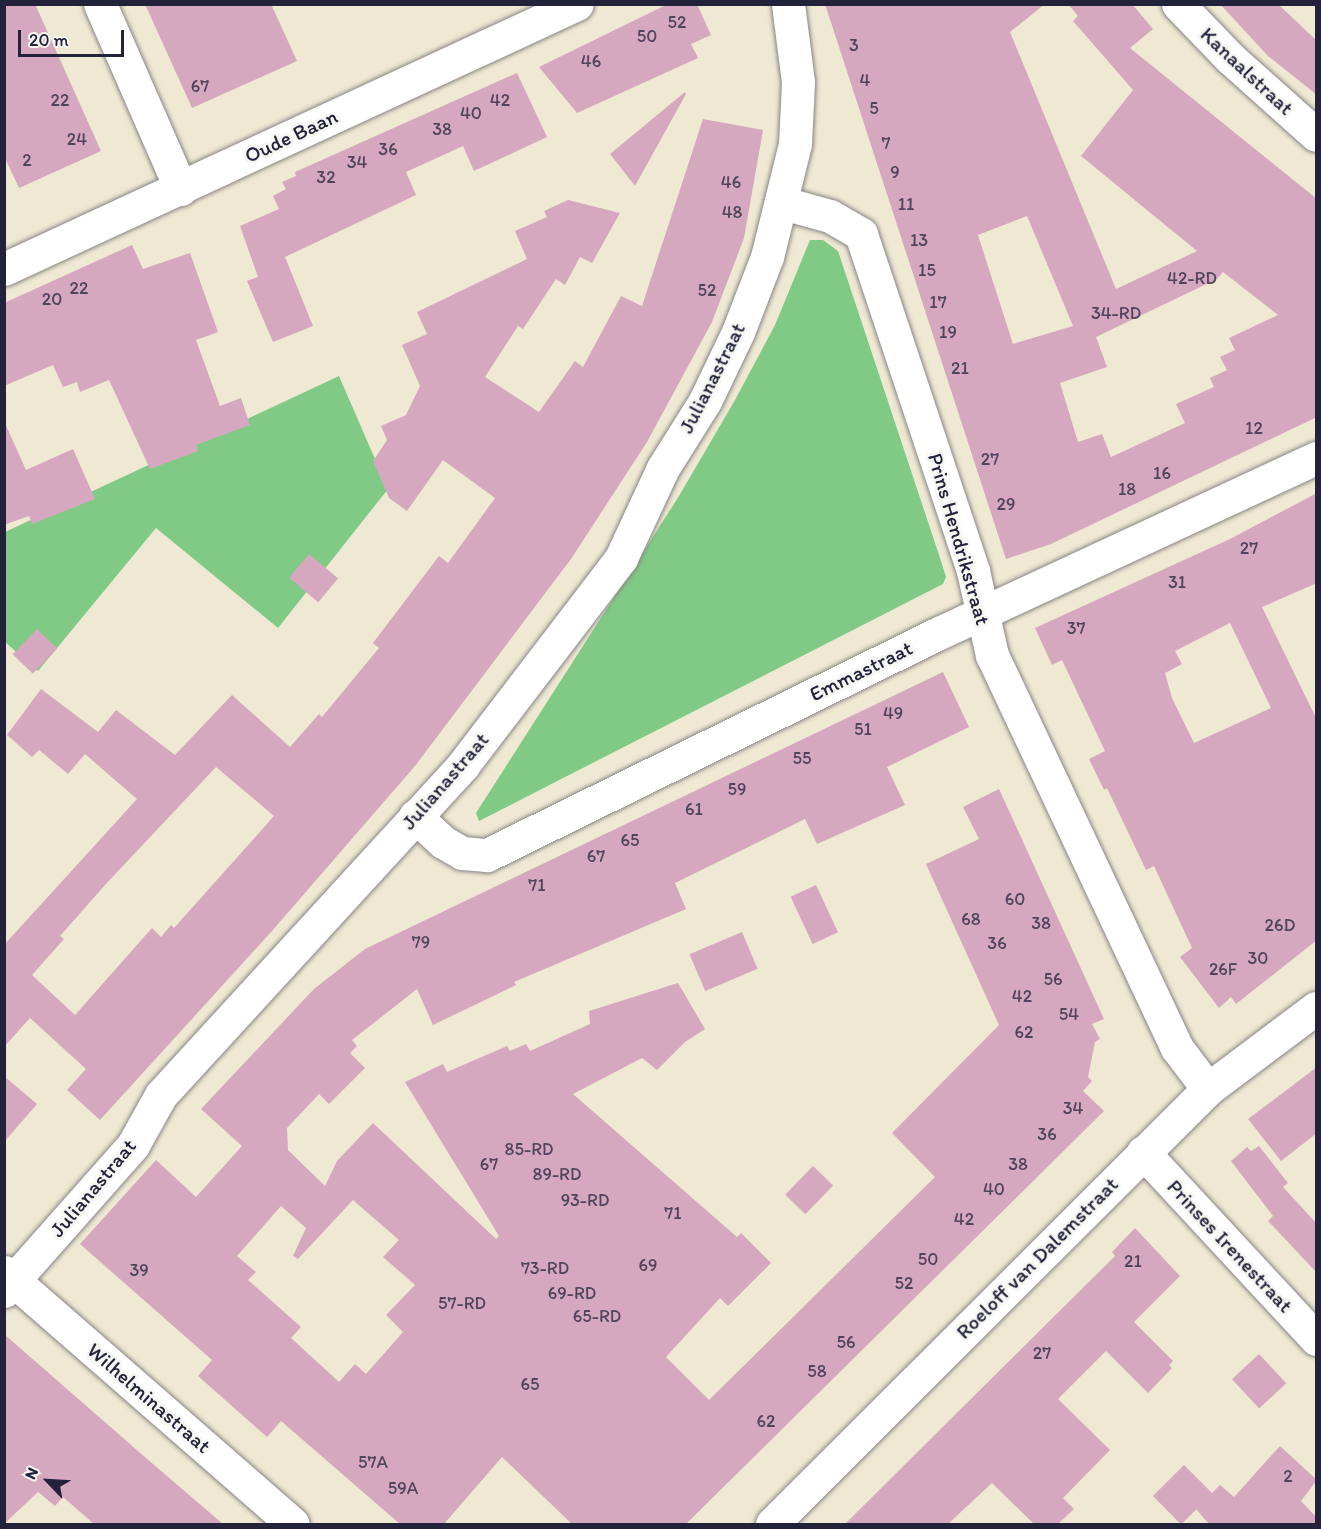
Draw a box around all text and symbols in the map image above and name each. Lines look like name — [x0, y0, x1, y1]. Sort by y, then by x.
house number: 52 — [668, 11, 686, 33]
scale bar — [21, 18, 128, 56]
street label: Kanaalstraat — [1195, 22, 1299, 120]
house number: 50 — [637, 25, 657, 47]
text: 20 m — [29, 29, 69, 51]
house number: 3 — [849, 34, 859, 56]
house number: 46 — [581, 50, 601, 72]
house number: 4 — [860, 69, 870, 91]
house number: 67 — [191, 75, 209, 97]
house number: 22 — [51, 89, 69, 111]
house number: 42 — [490, 89, 510, 111]
house number: 5 — [869, 97, 879, 119]
house number: 40 — [460, 102, 482, 124]
street label: Oude Baan — [240, 103, 342, 169]
house number: 38 — [432, 118, 452, 140]
house number: 24 — [67, 128, 87, 150]
house number: 7 — [882, 132, 890, 154]
house number: 36 — [378, 138, 398, 160]
house number: 2 — [22, 149, 32, 171]
house number: 34 — [347, 151, 367, 173]
house number: 9 — [890, 161, 900, 183]
house number: 32 — [316, 166, 336, 188]
house number: 46 — [721, 171, 741, 193]
house number: 11 — [898, 193, 914, 215]
house number: 48 — [722, 201, 742, 223]
house number: 13 — [910, 229, 928, 251]
house number: 15 — [918, 259, 936, 281]
house number: 42-RD — [1167, 267, 1217, 289]
house number: 22 — [70, 277, 88, 299]
house number: 52 — [698, 279, 716, 301]
house number: 20 — [42, 288, 62, 310]
house number: 17 — [929, 291, 947, 313]
house number: 34-RD — [1091, 302, 1141, 324]
street label: Julianastraat — [673, 319, 751, 437]
house number: 19 — [939, 321, 957, 343]
house number: 21 — [951, 357, 969, 379]
house number: 12 — [1245, 417, 1263, 439]
house number: 27 — [981, 448, 999, 470]
street label: Prins Hendrikstraat — [922, 450, 996, 628]
house number: 16 — [1153, 462, 1171, 484]
house number: 18 — [1118, 478, 1136, 500]
house number: 29 — [997, 493, 1015, 515]
house number: 27 — [1240, 537, 1258, 559]
house number: 31 — [1168, 571, 1186, 593]
house number: 37 — [1067, 617, 1085, 639]
street label: Emmastraat — [805, 635, 917, 707]
house number: 49 — [883, 702, 903, 724]
house number: 51 — [854, 718, 872, 740]
street label: Julianastraat — [396, 727, 494, 835]
house number: 55 — [793, 747, 811, 769]
house number: 59 — [728, 778, 746, 800]
house number: 61 — [685, 798, 703, 820]
house number: 65 — [621, 829, 639, 851]
house number: 67 — [587, 845, 605, 867]
house number: 71 — [528, 874, 546, 896]
house number: 60 — [1005, 888, 1025, 910]
house number: 68 — [961, 908, 981, 930]
house number: 38 — [1031, 912, 1051, 934]
house number: 26D — [1265, 914, 1295, 936]
house number: 79 — [412, 931, 430, 953]
house number: 36 — [987, 932, 1007, 954]
house number: 30 — [1248, 947, 1268, 969]
house number: 26F — [1209, 958, 1237, 980]
house number: 56 — [1044, 968, 1062, 990]
house number: 42 — [1012, 985, 1032, 1007]
house number: 54 — [1059, 1003, 1079, 1025]
house number: 62 — [1015, 1021, 1033, 1043]
house number: 34 — [1063, 1097, 1083, 1119]
house number: 36 — [1037, 1123, 1057, 1145]
street label: Julianastraat — [45, 1134, 141, 1242]
house number: 85-RD — [505, 1138, 553, 1160]
house number: 67 — [480, 1153, 498, 1175]
house number: 38 — [1008, 1153, 1028, 1175]
house number: 89-RD — [533, 1163, 581, 1185]
street label: Roeloff van Dalemstraat — [951, 1172, 1123, 1344]
street label: Prinses Irenestraat — [1162, 1174, 1298, 1318]
house number: 40 — [983, 1178, 1005, 1200]
house number: 93-RD — [561, 1189, 609, 1211]
house number: 71 — [664, 1202, 682, 1224]
house number: 42 — [954, 1208, 974, 1230]
house number: 50 — [918, 1248, 938, 1270]
house number: 21 — [1124, 1250, 1142, 1272]
house number: 69 — [639, 1254, 657, 1276]
house number: 73-RD — [521, 1257, 569, 1279]
house number: 39 — [129, 1259, 149, 1281]
house number: 52 — [895, 1272, 913, 1294]
house number: 69-RD — [548, 1282, 596, 1304]
house number: 57-RD — [438, 1292, 486, 1314]
house number: 65-RD — [573, 1305, 621, 1327]
house number: 56 — [837, 1331, 855, 1353]
street label: Wilhelminastraat — [82, 1338, 216, 1458]
house number: 27 — [1033, 1342, 1051, 1364]
house number: 58 — [807, 1360, 827, 1382]
house number: 65 — [521, 1373, 539, 1395]
house number: 62 — [757, 1410, 775, 1432]
north arrow — [18, 1451, 78, 1511]
house number: 57A — [358, 1451, 388, 1473]
text: N — [20, 1464, 42, 1482]
house number: 2 — [1283, 1465, 1293, 1487]
house number: 59A — [388, 1477, 418, 1499]

